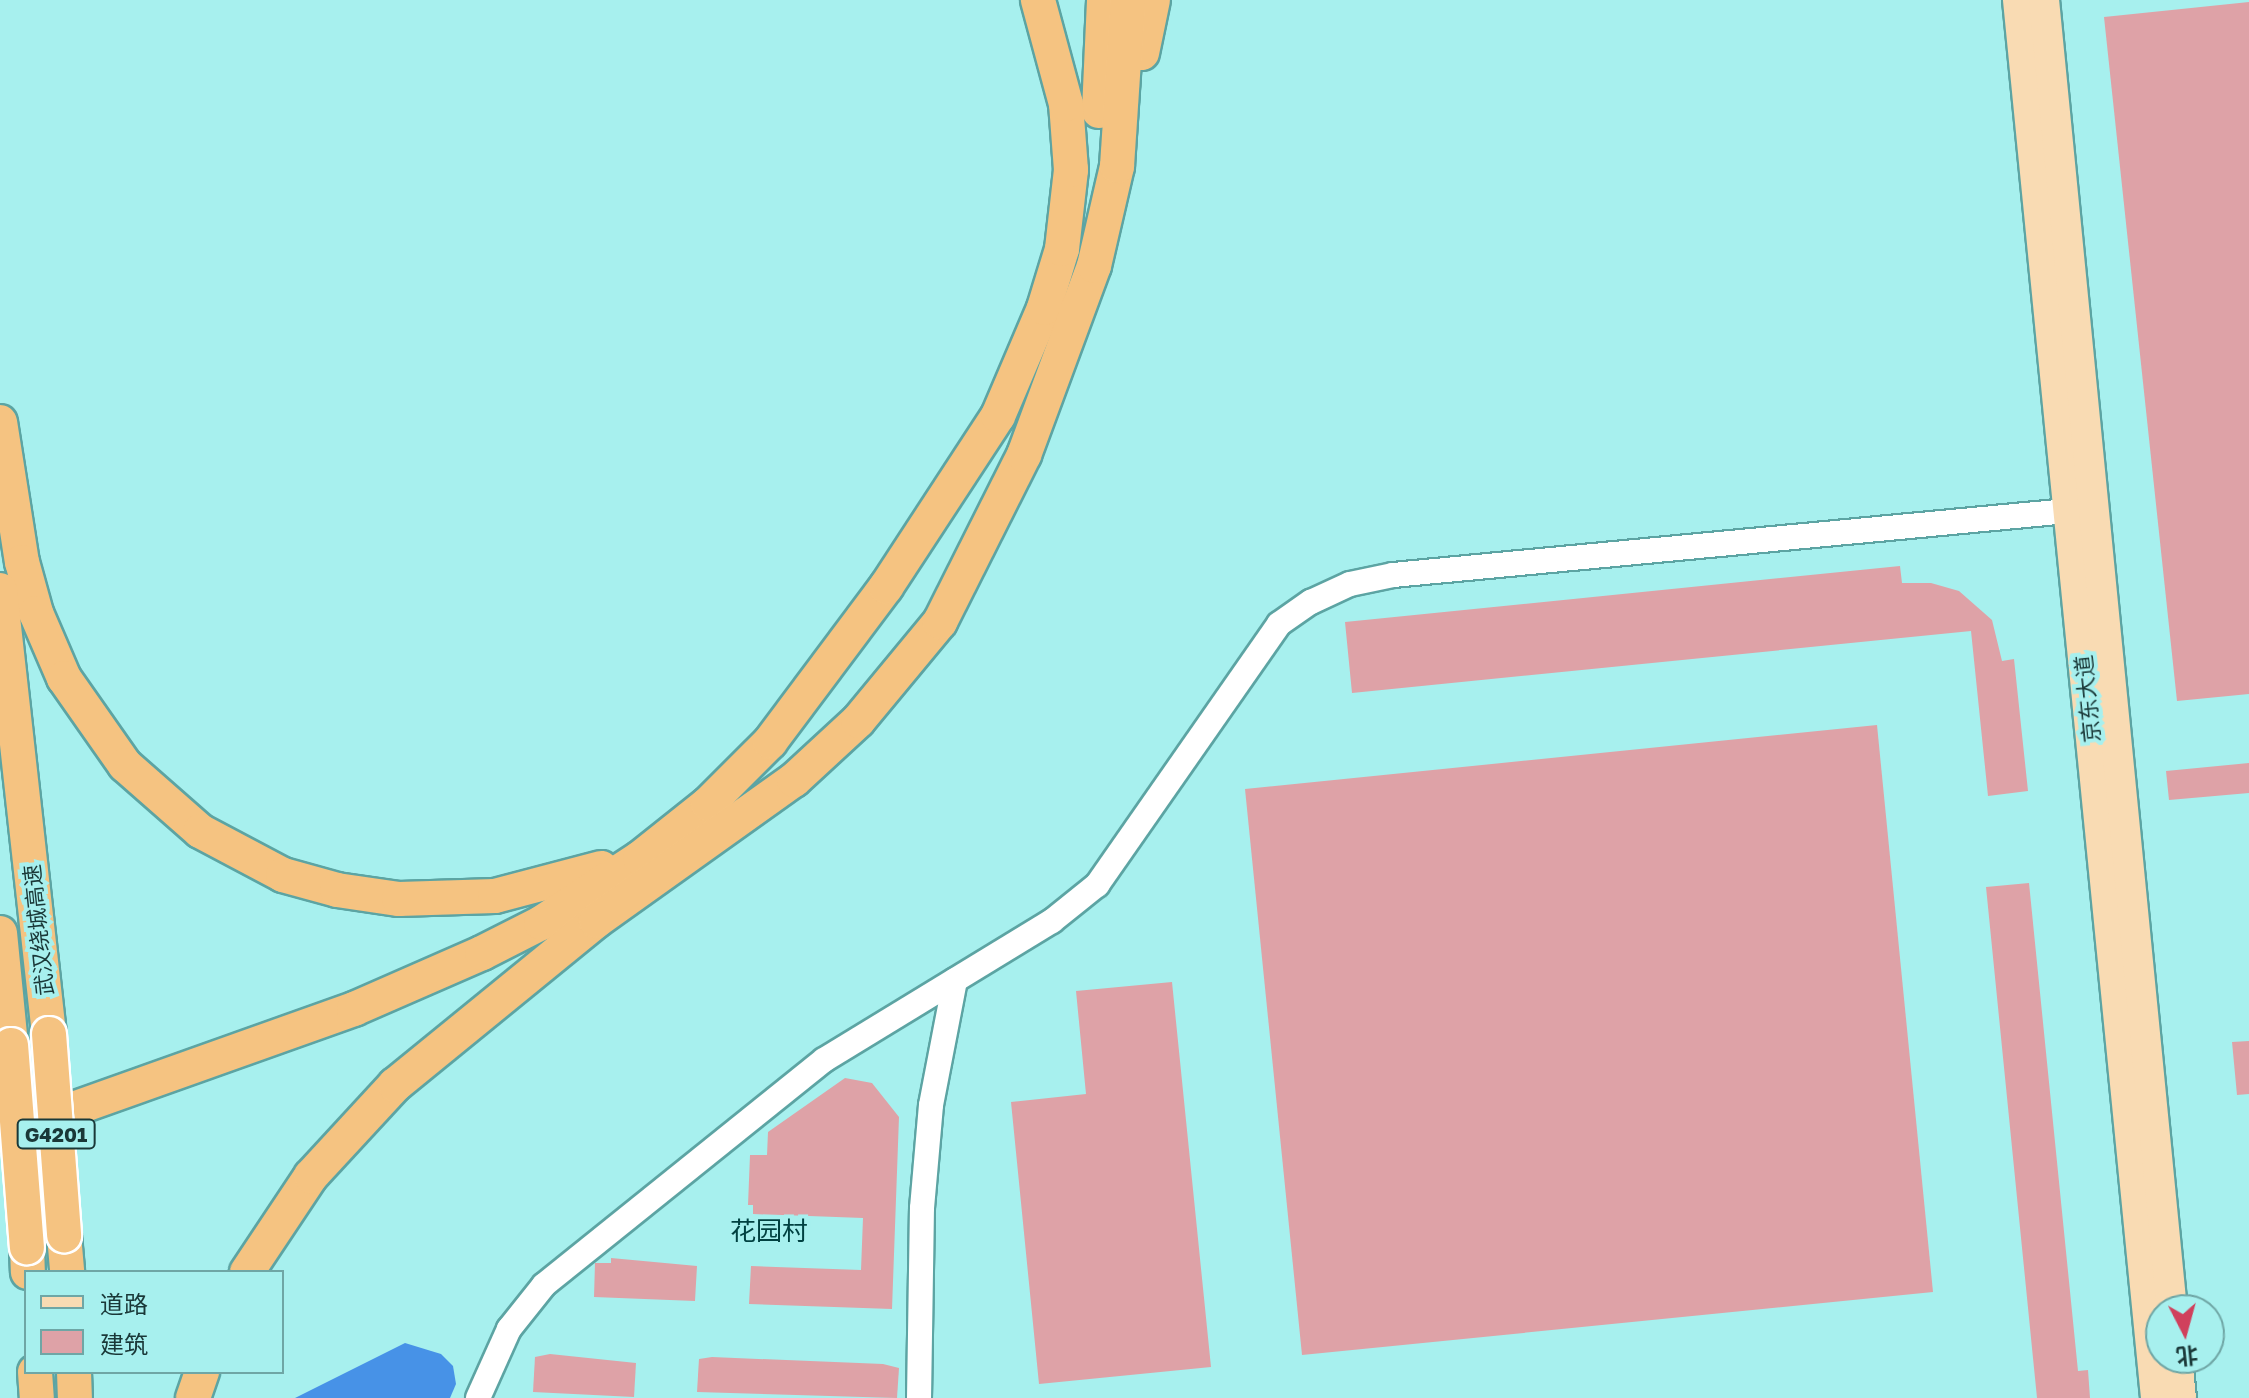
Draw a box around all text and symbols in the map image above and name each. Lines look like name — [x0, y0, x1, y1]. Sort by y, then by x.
street label: 京东大道 — [2069, 654, 2105, 744]
street label: 武汉绕城高速 — [18, 863, 58, 997]
road number: G4201 — [16, 1118, 96, 1150]
district label: 花园村 — [730, 1215, 808, 1247]
legend — [24, 1270, 284, 1374]
text: 道路 — [100, 1289, 148, 1318]
north arrow — [2145, 1294, 2225, 1374]
text: 建筑 — [100, 1329, 148, 1358]
text: 北 — [2175, 1342, 2200, 1371]

